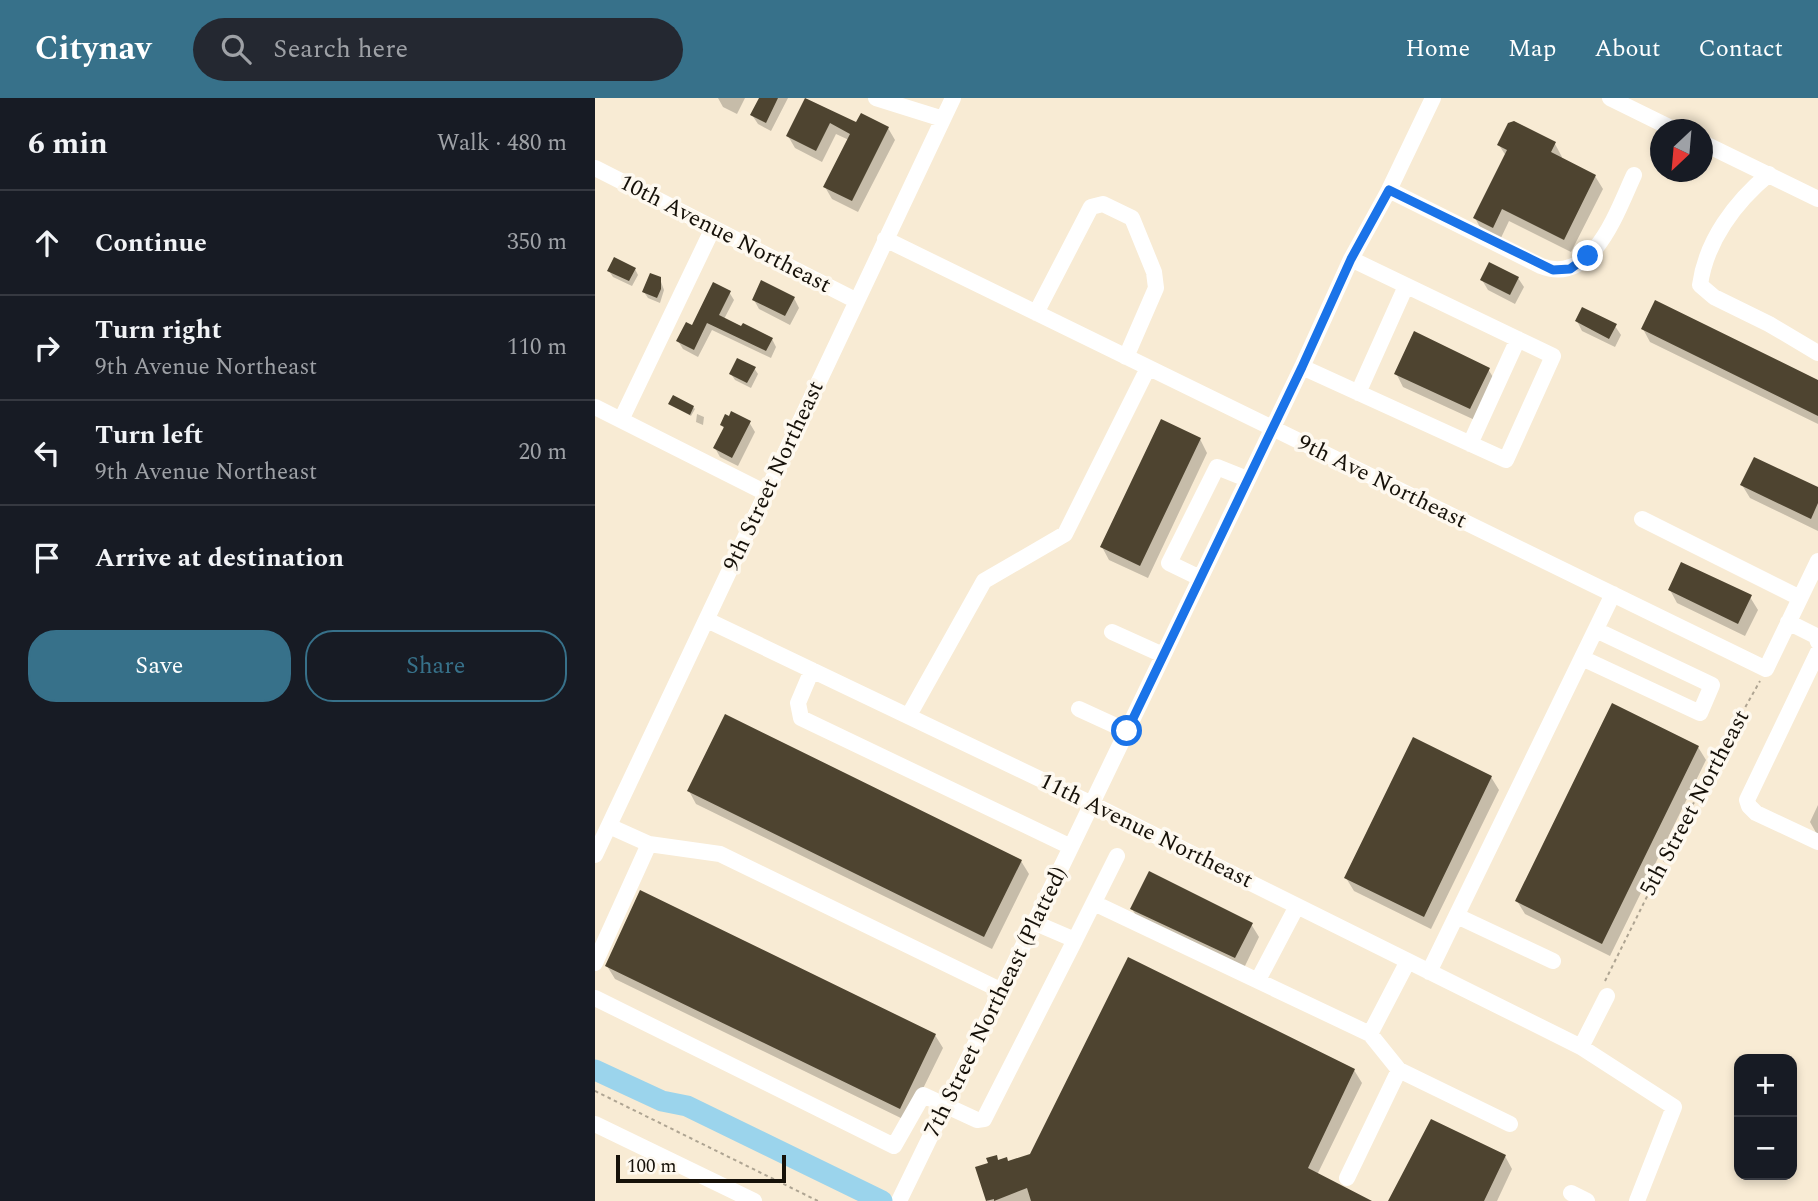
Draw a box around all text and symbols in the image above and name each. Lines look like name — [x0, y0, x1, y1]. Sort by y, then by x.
search box — [193, 18, 683, 81]
text: Citynav — [35, 24, 151, 74]
text: Search here — [273, 29, 408, 69]
icon: search — [217, 30, 255, 68]
text: Home — [1405, 31, 1470, 67]
text: Map — [1508, 31, 1556, 67]
text: About — [1594, 31, 1660, 67]
text: Contact — [1698, 31, 1783, 67]
north arrow — [1650, 119, 1713, 182]
text: 6 min — [28, 121, 108, 167]
text: Walk · 480 m — [437, 126, 567, 161]
street label: 10th Avenue Northeast — [613, 165, 837, 303]
text: Continue — [95, 223, 207, 263]
icon: ahead — [28, 224, 66, 262]
text: 350 m — [507, 225, 567, 260]
route end — [1572, 240, 1603, 271]
text: Turn right — [95, 310, 222, 350]
icon: right — [28, 329, 66, 367]
text: 110 m — [507, 330, 567, 365]
text: 9th Avenue Northeast — [95, 350, 317, 385]
street label: 9th Street Northeast — [714, 375, 834, 577]
text: Turn left — [95, 415, 203, 455]
street label: 9th Ave Northeast — [1291, 426, 1473, 538]
icon: left — [28, 434, 66, 472]
text: 20 m — [518, 435, 567, 470]
text: 9th Avenue Northeast — [95, 455, 317, 490]
text: Arrive at destination — [95, 538, 344, 578]
icon: arrive — [28, 539, 66, 577]
button: Save — [28, 630, 291, 702]
button: Share — [305, 630, 567, 702]
street label: 5th Street Northeast — [1631, 704, 1759, 902]
route start — [1111, 715, 1142, 746]
street label: 11th Avenue Northeast — [1033, 764, 1259, 898]
street label: 7th Street Northeast (Platted) — [915, 861, 1077, 1143]
map controls — [1734, 1054, 1797, 1180]
button: + — [1734, 1054, 1797, 1117]
button: − — [1734, 1117, 1797, 1180]
scale bar — [616, 1152, 786, 1184]
text: 100 m — [627, 1152, 677, 1181]

